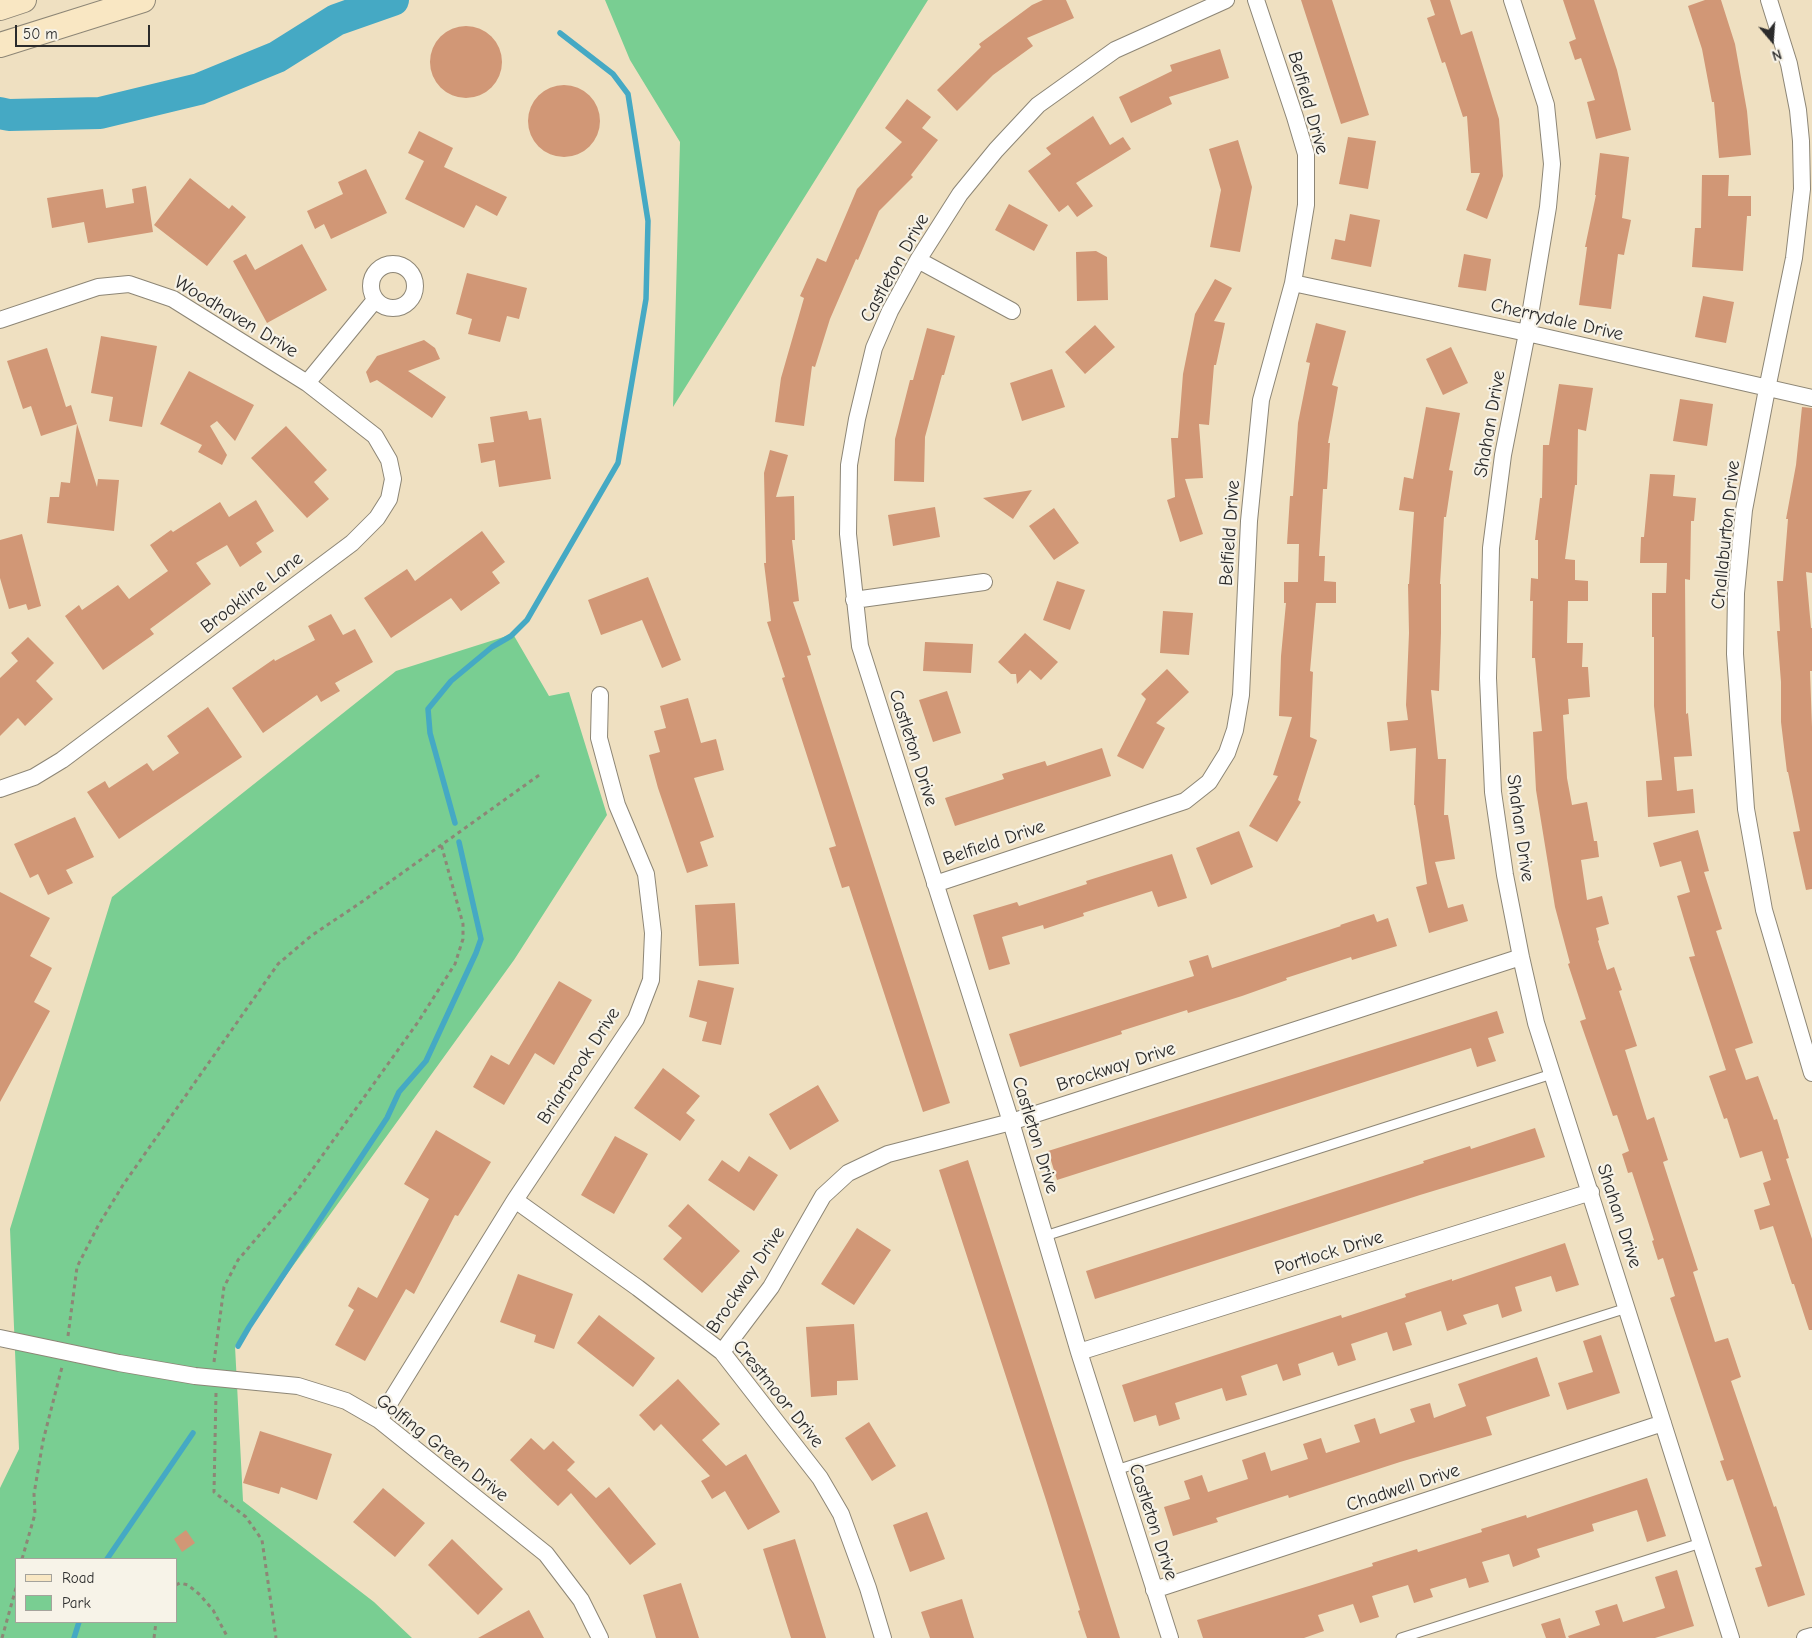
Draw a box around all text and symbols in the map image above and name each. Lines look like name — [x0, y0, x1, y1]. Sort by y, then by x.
scale bar — [18, 15, 152, 47]
north arrow — [1747, 15, 1797, 65]
text: 50 m — [23, 25, 58, 43]
text: N — [1770, 45, 1784, 64]
street label: Belfield Drive — [1282, 49, 1334, 157]
street label: Castleton Drive — [856, 209, 934, 327]
street label: Woodhaven Drive — [170, 271, 302, 363]
street label: Cherrydale Drive — [1488, 294, 1626, 346]
street label: Shahan Drive — [1469, 369, 1511, 479]
street label: Challaburton Drive — [1707, 459, 1745, 611]
street label: Belfield Drive — [1215, 479, 1245, 587]
street label: Brookline Lane — [196, 547, 308, 639]
street label: Castleton Drive — [883, 687, 943, 809]
street label: Shahan Drive — [1501, 773, 1539, 883]
street label: Belfield Drive — [940, 815, 1048, 871]
street label: Briarbrook Drive — [533, 1003, 625, 1129]
street label: Brockway Drive — [1054, 1037, 1178, 1097]
street label: Castleton Drive — [1006, 1074, 1064, 1196]
street label: Shahan Drive — [1591, 1161, 1647, 1271]
street label: Brockway Drive — [702, 1222, 790, 1338]
street label: Portlock Drive — [1272, 1226, 1386, 1280]
street label: Crestmoor Drive — [728, 1335, 828, 1453]
street label: Golfing Green Drive — [371, 1389, 513, 1507]
street label: Chadwell Drive — [1343, 1459, 1463, 1517]
street label: Castleton Drive — [1123, 1461, 1183, 1583]
legend — [15, 1558, 178, 1623]
text: Road — [62, 1569, 94, 1587]
text: Park — [62, 1594, 91, 1612]

